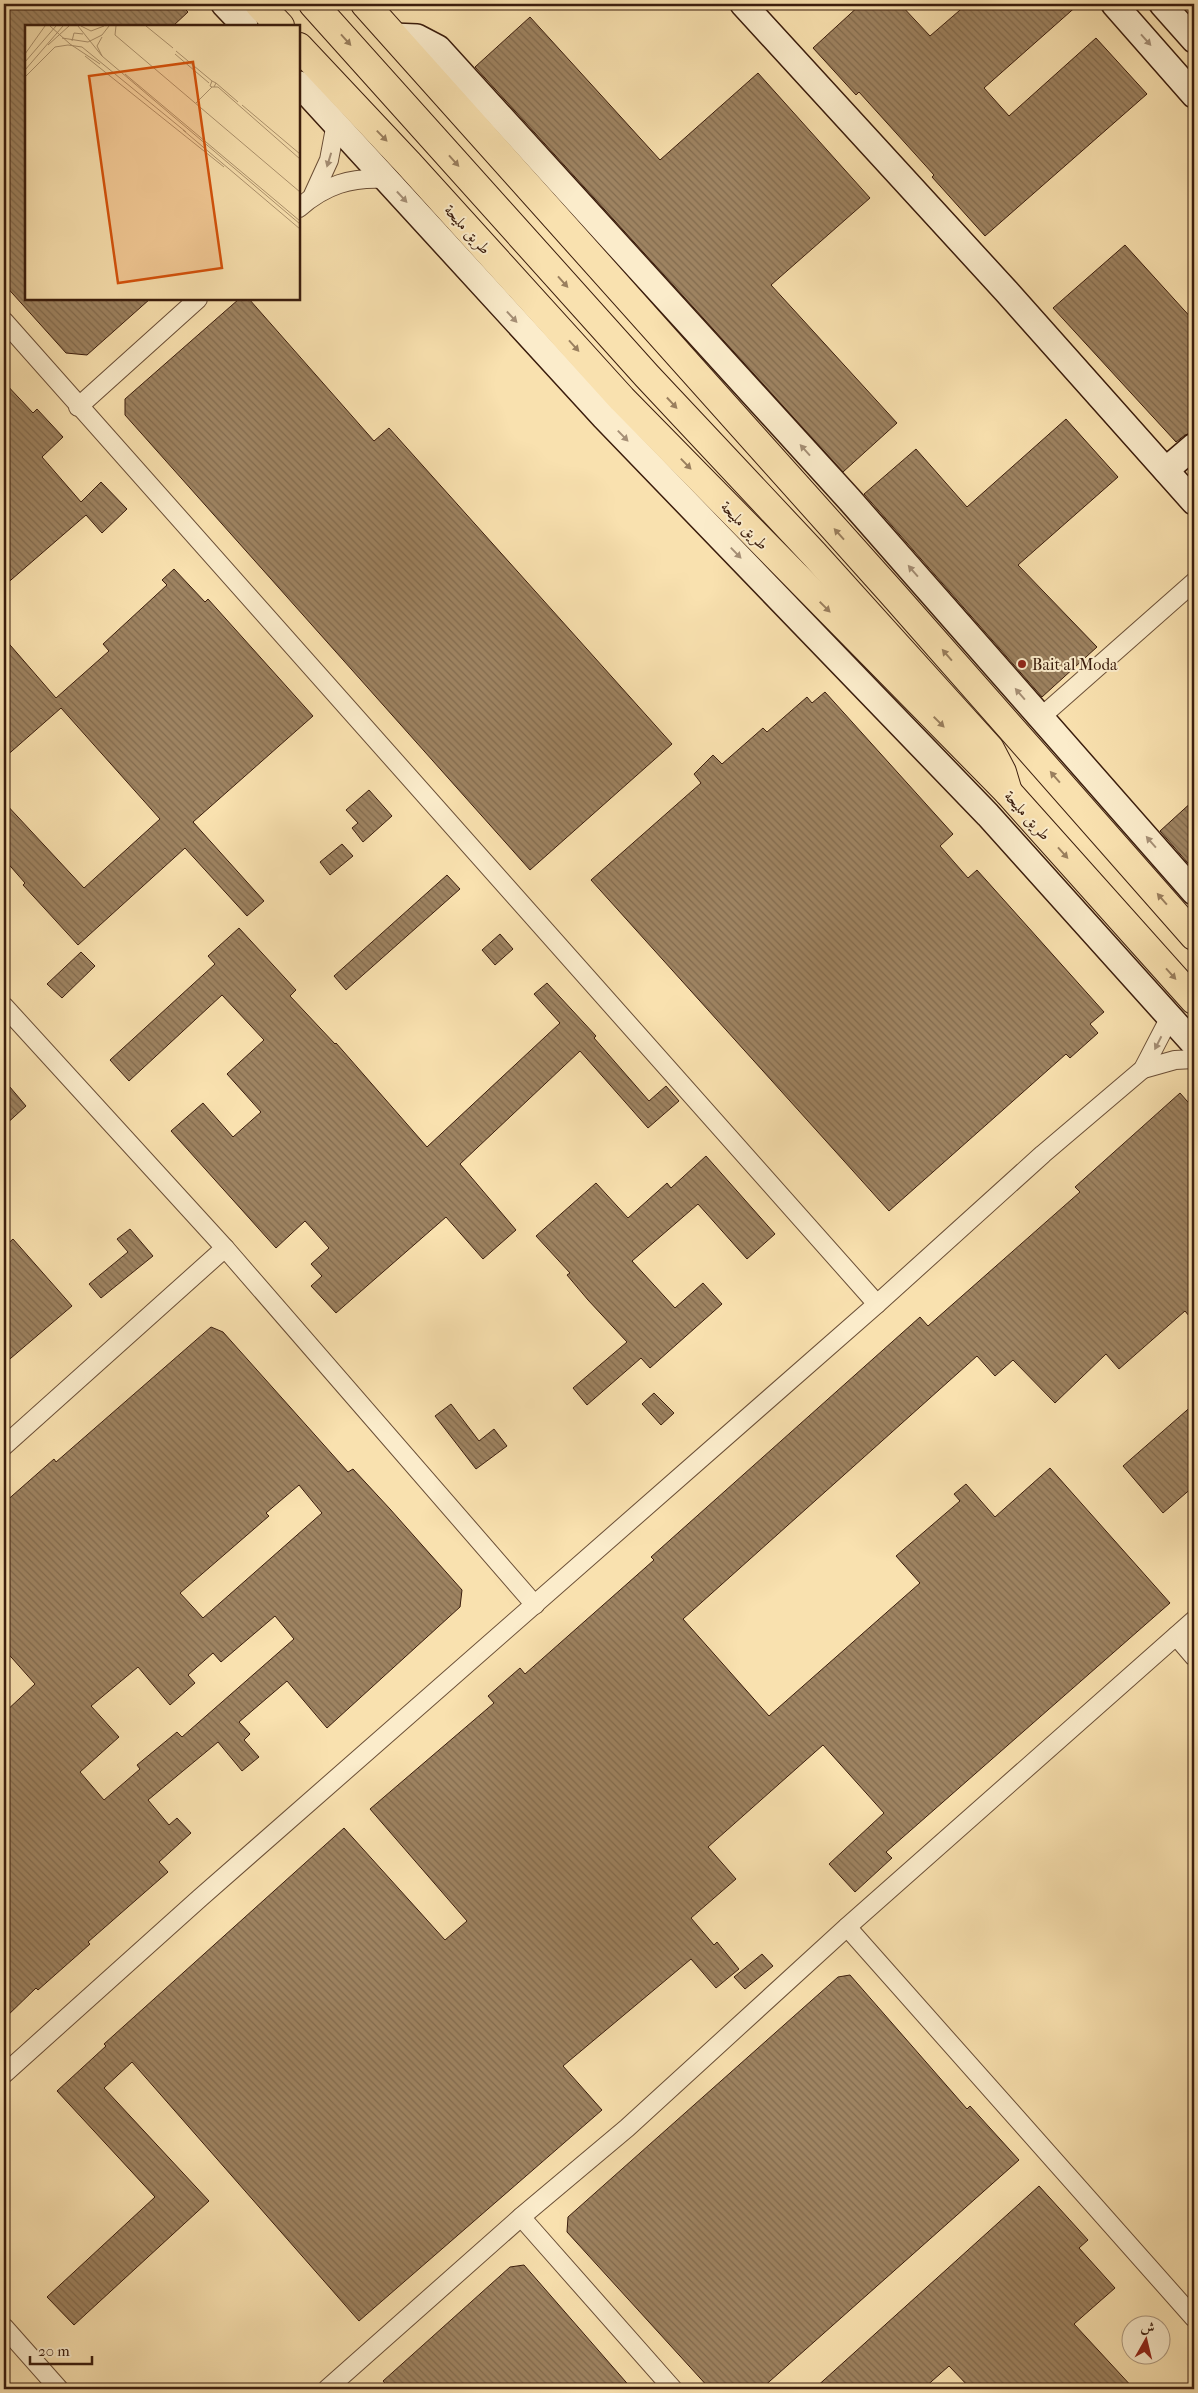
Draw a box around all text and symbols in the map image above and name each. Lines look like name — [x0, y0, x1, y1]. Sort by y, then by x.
inset map — [25, 25, 300, 300]
one-way arrow — [340, 34, 352, 46]
one-way arrow — [1140, 34, 1152, 46]
one-way arrow — [376, 130, 388, 142]
one-way arrow — [324, 153, 332, 168]
one-way arrow — [448, 155, 460, 167]
one-way arrow — [396, 191, 408, 203]
street label: طريق مليحة — [440, 200, 495, 259]
one-way arrow — [557, 276, 568, 289]
one-way arrow — [506, 310, 518, 322]
one-way arrow — [568, 340, 580, 352]
one-way arrow — [666, 396, 678, 408]
one-way arrow — [617, 430, 629, 442]
one-way arrow — [799, 445, 811, 457]
one-way arrow — [680, 458, 692, 470]
street label: طريق مليحة — [716, 497, 773, 554]
one-way arrow — [834, 527, 845, 540]
one-way arrow — [730, 547, 742, 559]
one-way arrow — [907, 566, 919, 578]
one-way arrow — [819, 601, 831, 613]
one-way arrow — [942, 649, 953, 662]
place label: Bait al Moda — [1032, 655, 1118, 674]
marker: Bait al Moda — [1016, 658, 1028, 670]
one-way arrow — [1014, 688, 1026, 700]
one-way arrow — [933, 716, 945, 728]
one-way arrow — [1050, 771, 1061, 783]
street label: طريق مليحة — [1000, 786, 1055, 845]
one-way arrow — [1145, 835, 1156, 848]
one-way arrow — [1057, 847, 1069, 859]
one-way arrow — [1156, 894, 1168, 906]
one-way arrow — [1165, 968, 1177, 980]
one-way arrow — [1154, 1036, 1162, 1050]
north arrow — [1120, 2316, 1170, 2366]
text: ش — [1140, 2318, 1156, 2337]
scale bar — [30, 2333, 92, 2365]
text: 20 m — [38, 2342, 70, 2360]

